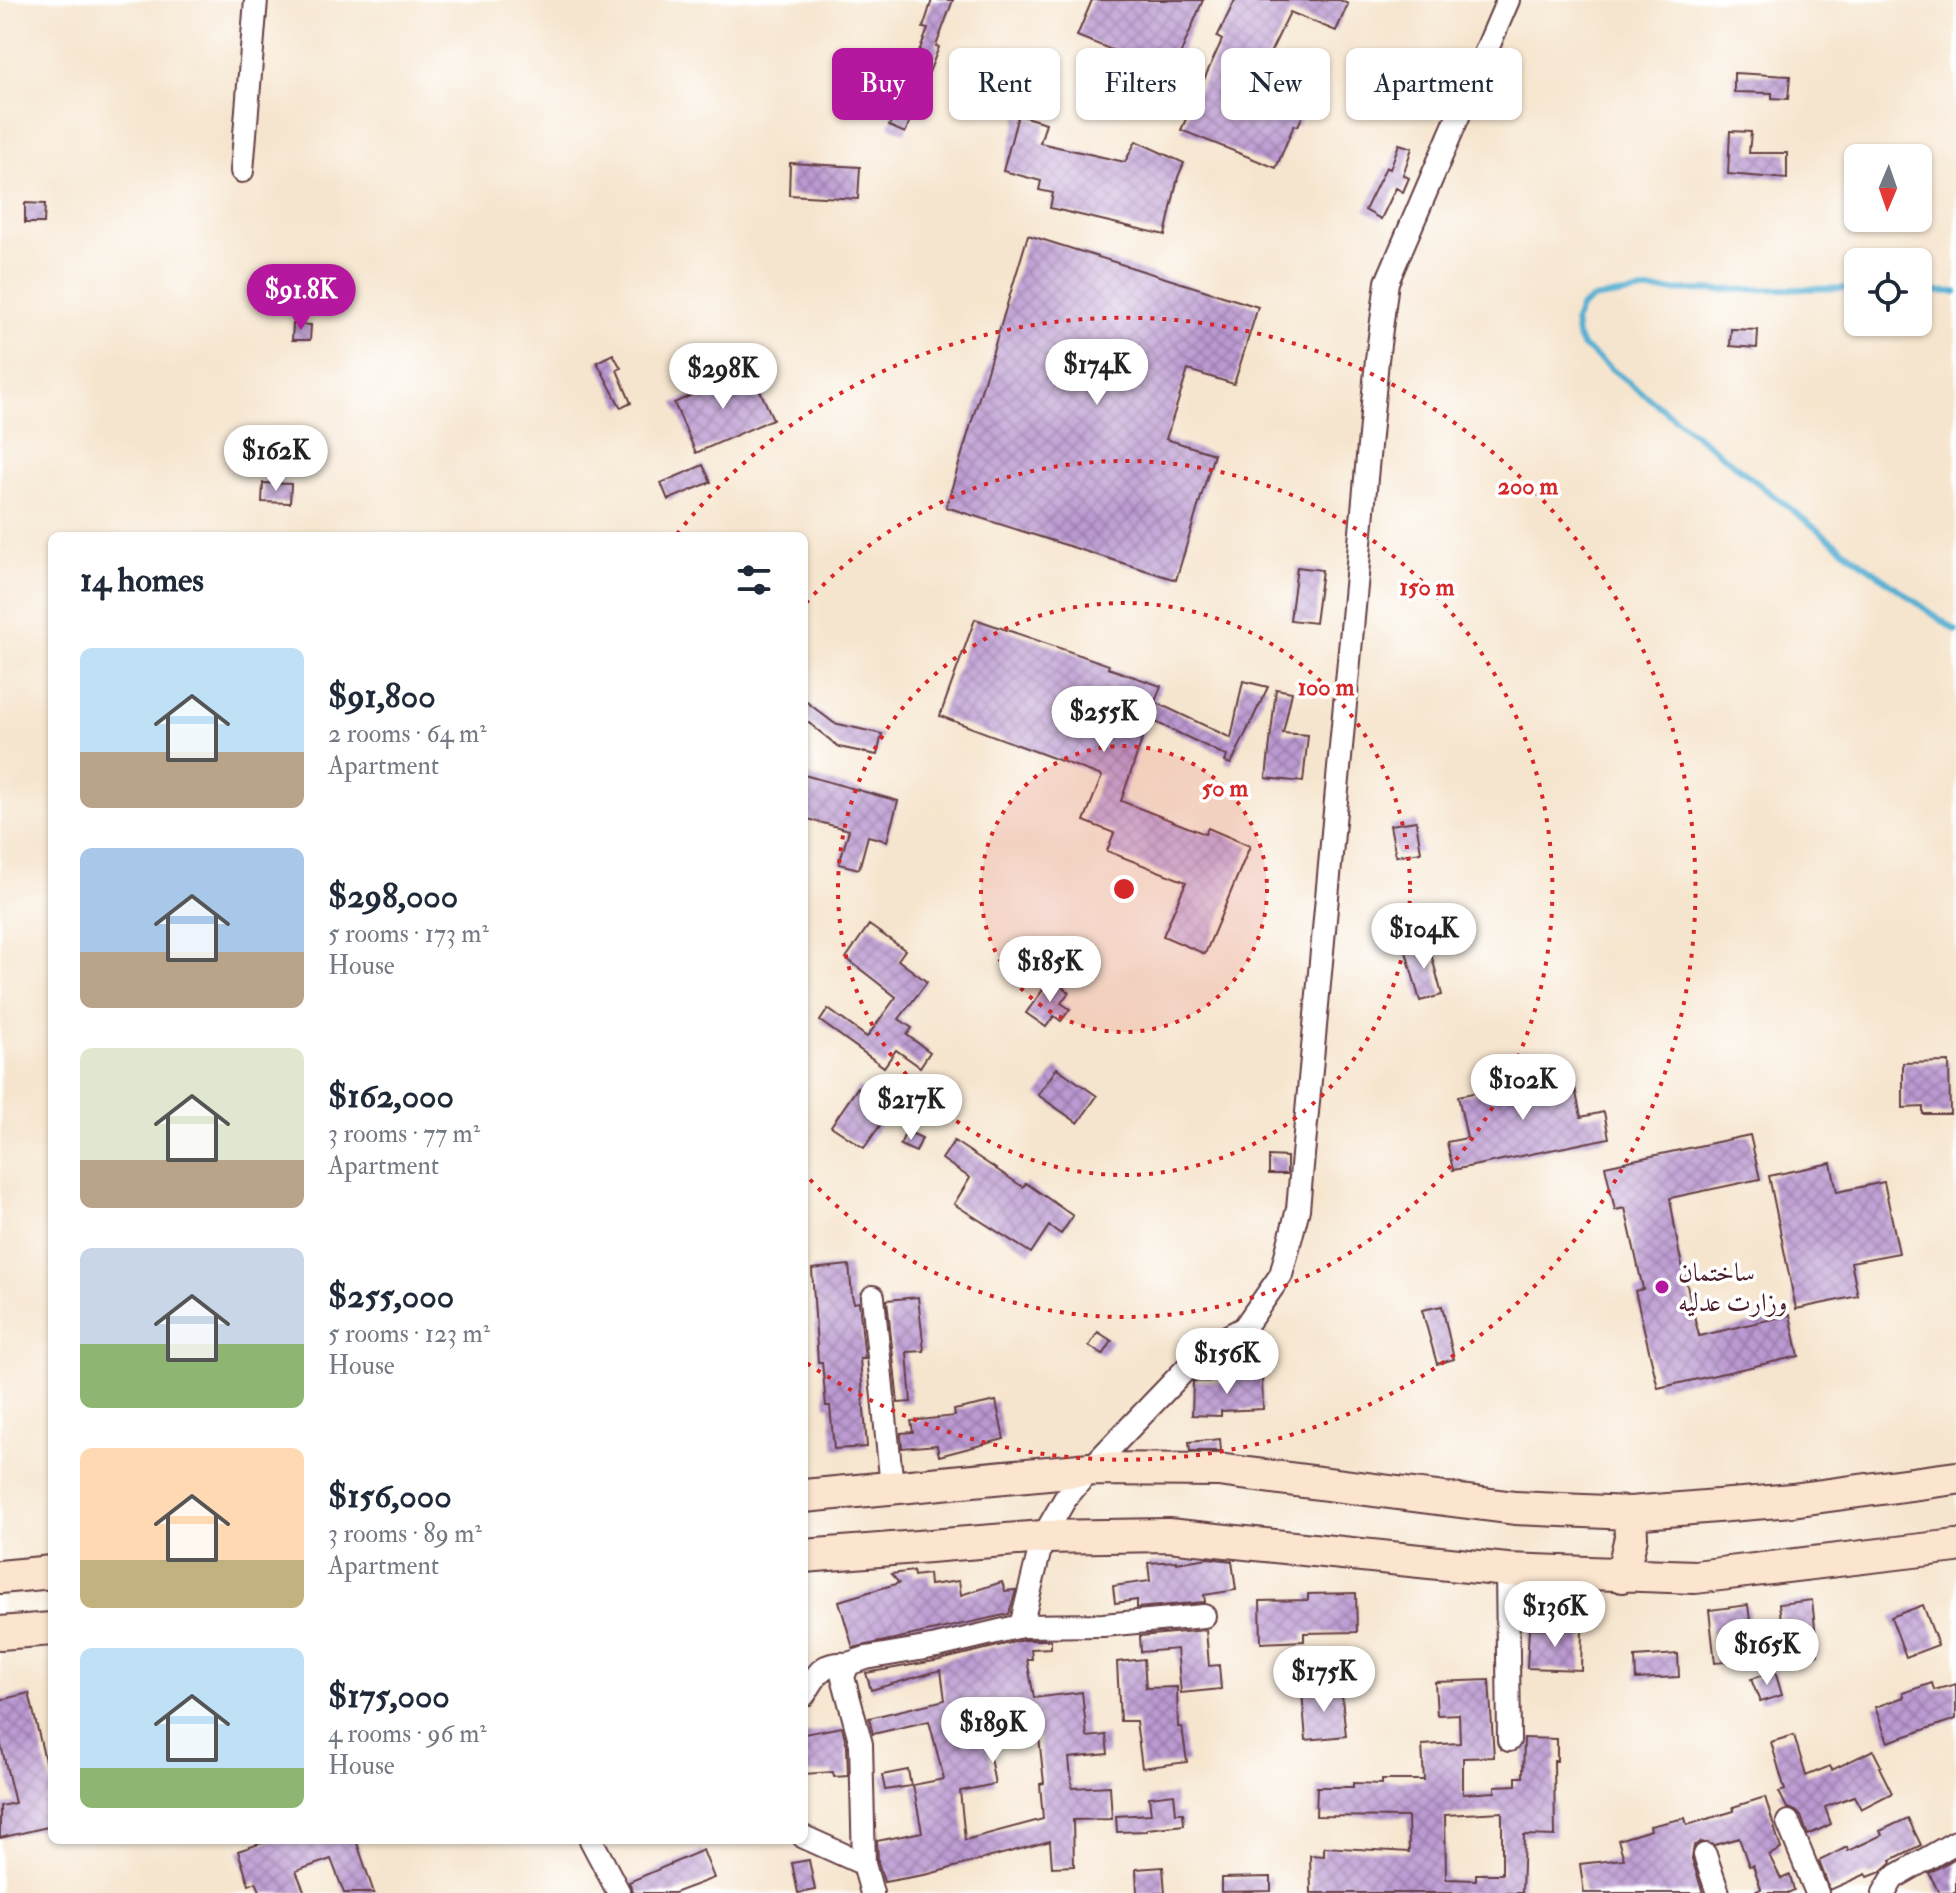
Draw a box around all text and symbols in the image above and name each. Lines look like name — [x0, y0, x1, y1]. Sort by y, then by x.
chip: Buy — [832, 48, 933, 120]
chip: Rent — [949, 48, 1060, 120]
chip: Filters — [1076, 48, 1205, 120]
chip: New — [1221, 48, 1330, 120]
chip: Apartment — [1346, 48, 1522, 120]
north arrow — [1844, 144, 1932, 232]
map controls — [1844, 144, 1932, 336]
button: locate — [1844, 248, 1932, 336]
pin: $91.8K — [236, 264, 366, 332]
text: $91.8K — [265, 274, 337, 306]
pin: $174K — [1041, 339, 1153, 407]
pin: $298K — [667, 343, 779, 411]
text: $174K — [1063, 349, 1131, 381]
text: $298K — [687, 353, 759, 385]
pin: $162K — [220, 425, 332, 493]
text: $162K — [242, 435, 310, 467]
text: 200 m — [1498, 471, 1559, 502]
icon: filters — [732, 558, 776, 602]
text: 14 homes — [80, 559, 204, 602]
text: 150 m — [1400, 572, 1455, 603]
text: 100 m — [1298, 672, 1355, 703]
text: $91,800 — [328, 675, 436, 718]
icon: home — [144, 680, 240, 776]
pin: $255K — [1048, 686, 1160, 754]
text: $255K — [1070, 696, 1138, 728]
text: 2 rooms · 64 m² — [328, 718, 487, 750]
text: Apartment — [328, 750, 439, 782]
text: 50 m — [1202, 773, 1249, 804]
text: $298,000 — [328, 875, 458, 918]
centre of rings — [1110, 875, 1138, 903]
icon: home — [144, 880, 240, 976]
pin: $104K — [1368, 903, 1480, 971]
text: $104K — [1389, 913, 1459, 945]
text: 5 rooms · 173 m² — [328, 918, 489, 950]
pin: $185K — [994, 936, 1106, 1004]
text: $185K — [1017, 946, 1083, 978]
text: House — [328, 950, 395, 982]
pin: $102K — [1467, 1054, 1579, 1122]
text: $102K — [1489, 1064, 1557, 1096]
pin: $217K — [855, 1074, 967, 1142]
text: $162,000 — [328, 1075, 454, 1118]
icon: home — [144, 1080, 240, 1176]
text: $217K — [877, 1084, 945, 1116]
text: 3 rooms · 77 m² — [328, 1118, 480, 1150]
text: Apartment — [328, 1150, 439, 1182]
place label: ساختمان وزارت عدلیه — [1678, 1257, 1787, 1319]
text: $255,000 — [328, 1275, 454, 1318]
marker: ساختمان وزارت عدلیه — [1653, 1278, 1671, 1296]
icon: home — [144, 1280, 240, 1376]
text: 5 rooms · 123 m² — [328, 1318, 490, 1350]
pin: $156K — [1171, 1328, 1283, 1396]
text: $156K — [1194, 1338, 1260, 1370]
text: House — [328, 1350, 395, 1382]
text: $156,000 — [328, 1475, 452, 1518]
icon: home — [144, 1480, 240, 1576]
text: 3 rooms · 89 m² — [328, 1518, 482, 1550]
text: Apartment — [328, 1550, 439, 1582]
pin: $136K — [1499, 1581, 1611, 1649]
text: $136K — [1522, 1591, 1588, 1623]
pin: $165K — [1711, 1619, 1823, 1687]
text: $165K — [1734, 1629, 1800, 1661]
pin: $175K — [1268, 1646, 1380, 1714]
text: $175K — [1291, 1656, 1357, 1688]
text: $175,000 — [328, 1675, 450, 1718]
icon: home — [144, 1680, 240, 1776]
pin: $189K — [937, 1697, 1049, 1765]
text: $189K — [959, 1707, 1027, 1739]
text: 4 rooms · 96 m² — [328, 1718, 487, 1750]
text: House — [328, 1750, 395, 1782]

